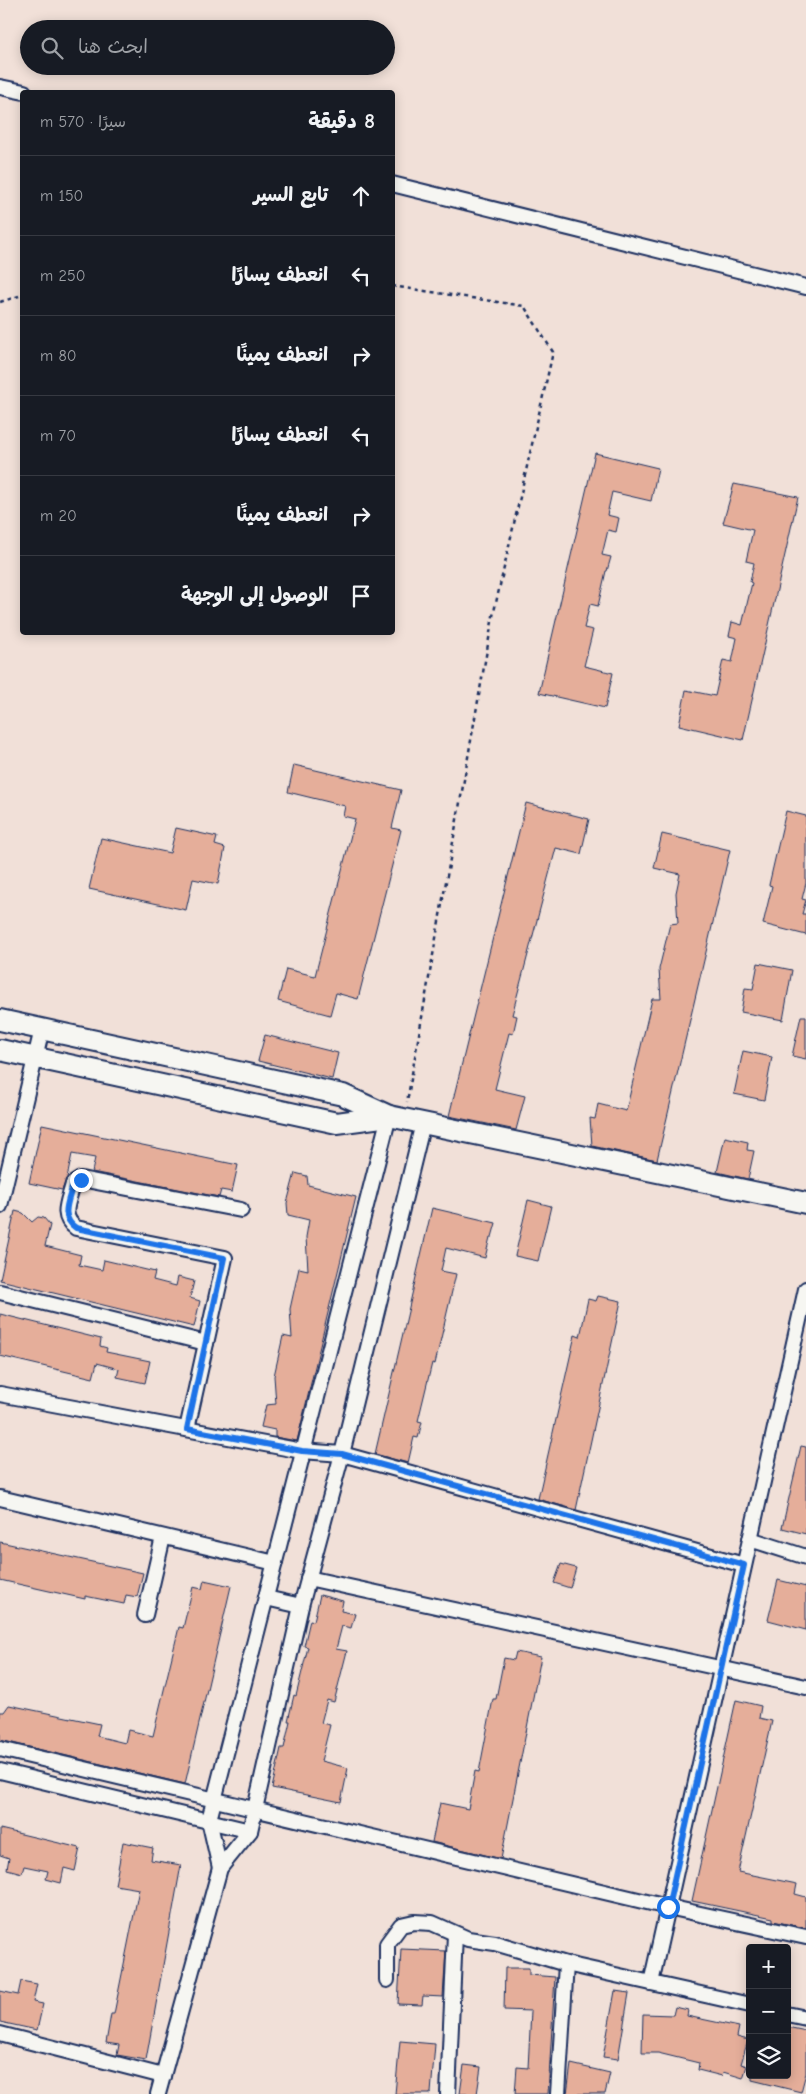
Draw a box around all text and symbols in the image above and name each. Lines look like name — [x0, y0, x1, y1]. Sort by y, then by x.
search box — [20, 20, 395, 75]
icon: search — [38, 34, 66, 62]
text: ابحث هنا — [78, 36, 148, 58]
text: 8 دقيقة — [308, 109, 375, 133]
text: سيرًا · 570 m — [40, 113, 126, 131]
icon: ahead — [347, 182, 375, 210]
text: تابع السير — [254, 184, 328, 206]
text: 150 m — [40, 187, 83, 205]
icon: left — [347, 262, 375, 290]
text: انعطف يسارًا — [231, 264, 328, 286]
text: 250 m — [40, 267, 85, 285]
icon: right — [347, 342, 375, 370]
text: انعطف يمينًا — [236, 344, 328, 366]
text: 80 m — [40, 347, 77, 365]
icon: left — [347, 422, 375, 450]
text: انعطف يسارًا — [231, 424, 328, 446]
text: 70 m — [40, 427, 76, 445]
icon: right — [347, 502, 375, 530]
text: انعطف يمينًا — [236, 504, 328, 526]
text: 20 m — [40, 507, 77, 525]
icon: arrive — [347, 582, 375, 610]
text: الوصول إلى الوجهة — [181, 584, 328, 606]
route end — [70, 1169, 93, 1192]
route start — [657, 1896, 680, 1919]
map controls — [746, 1944, 791, 2079]
button: + — [746, 1944, 791, 1989]
button: − — [746, 1989, 791, 2034]
button: layers — [746, 2034, 791, 2079]

